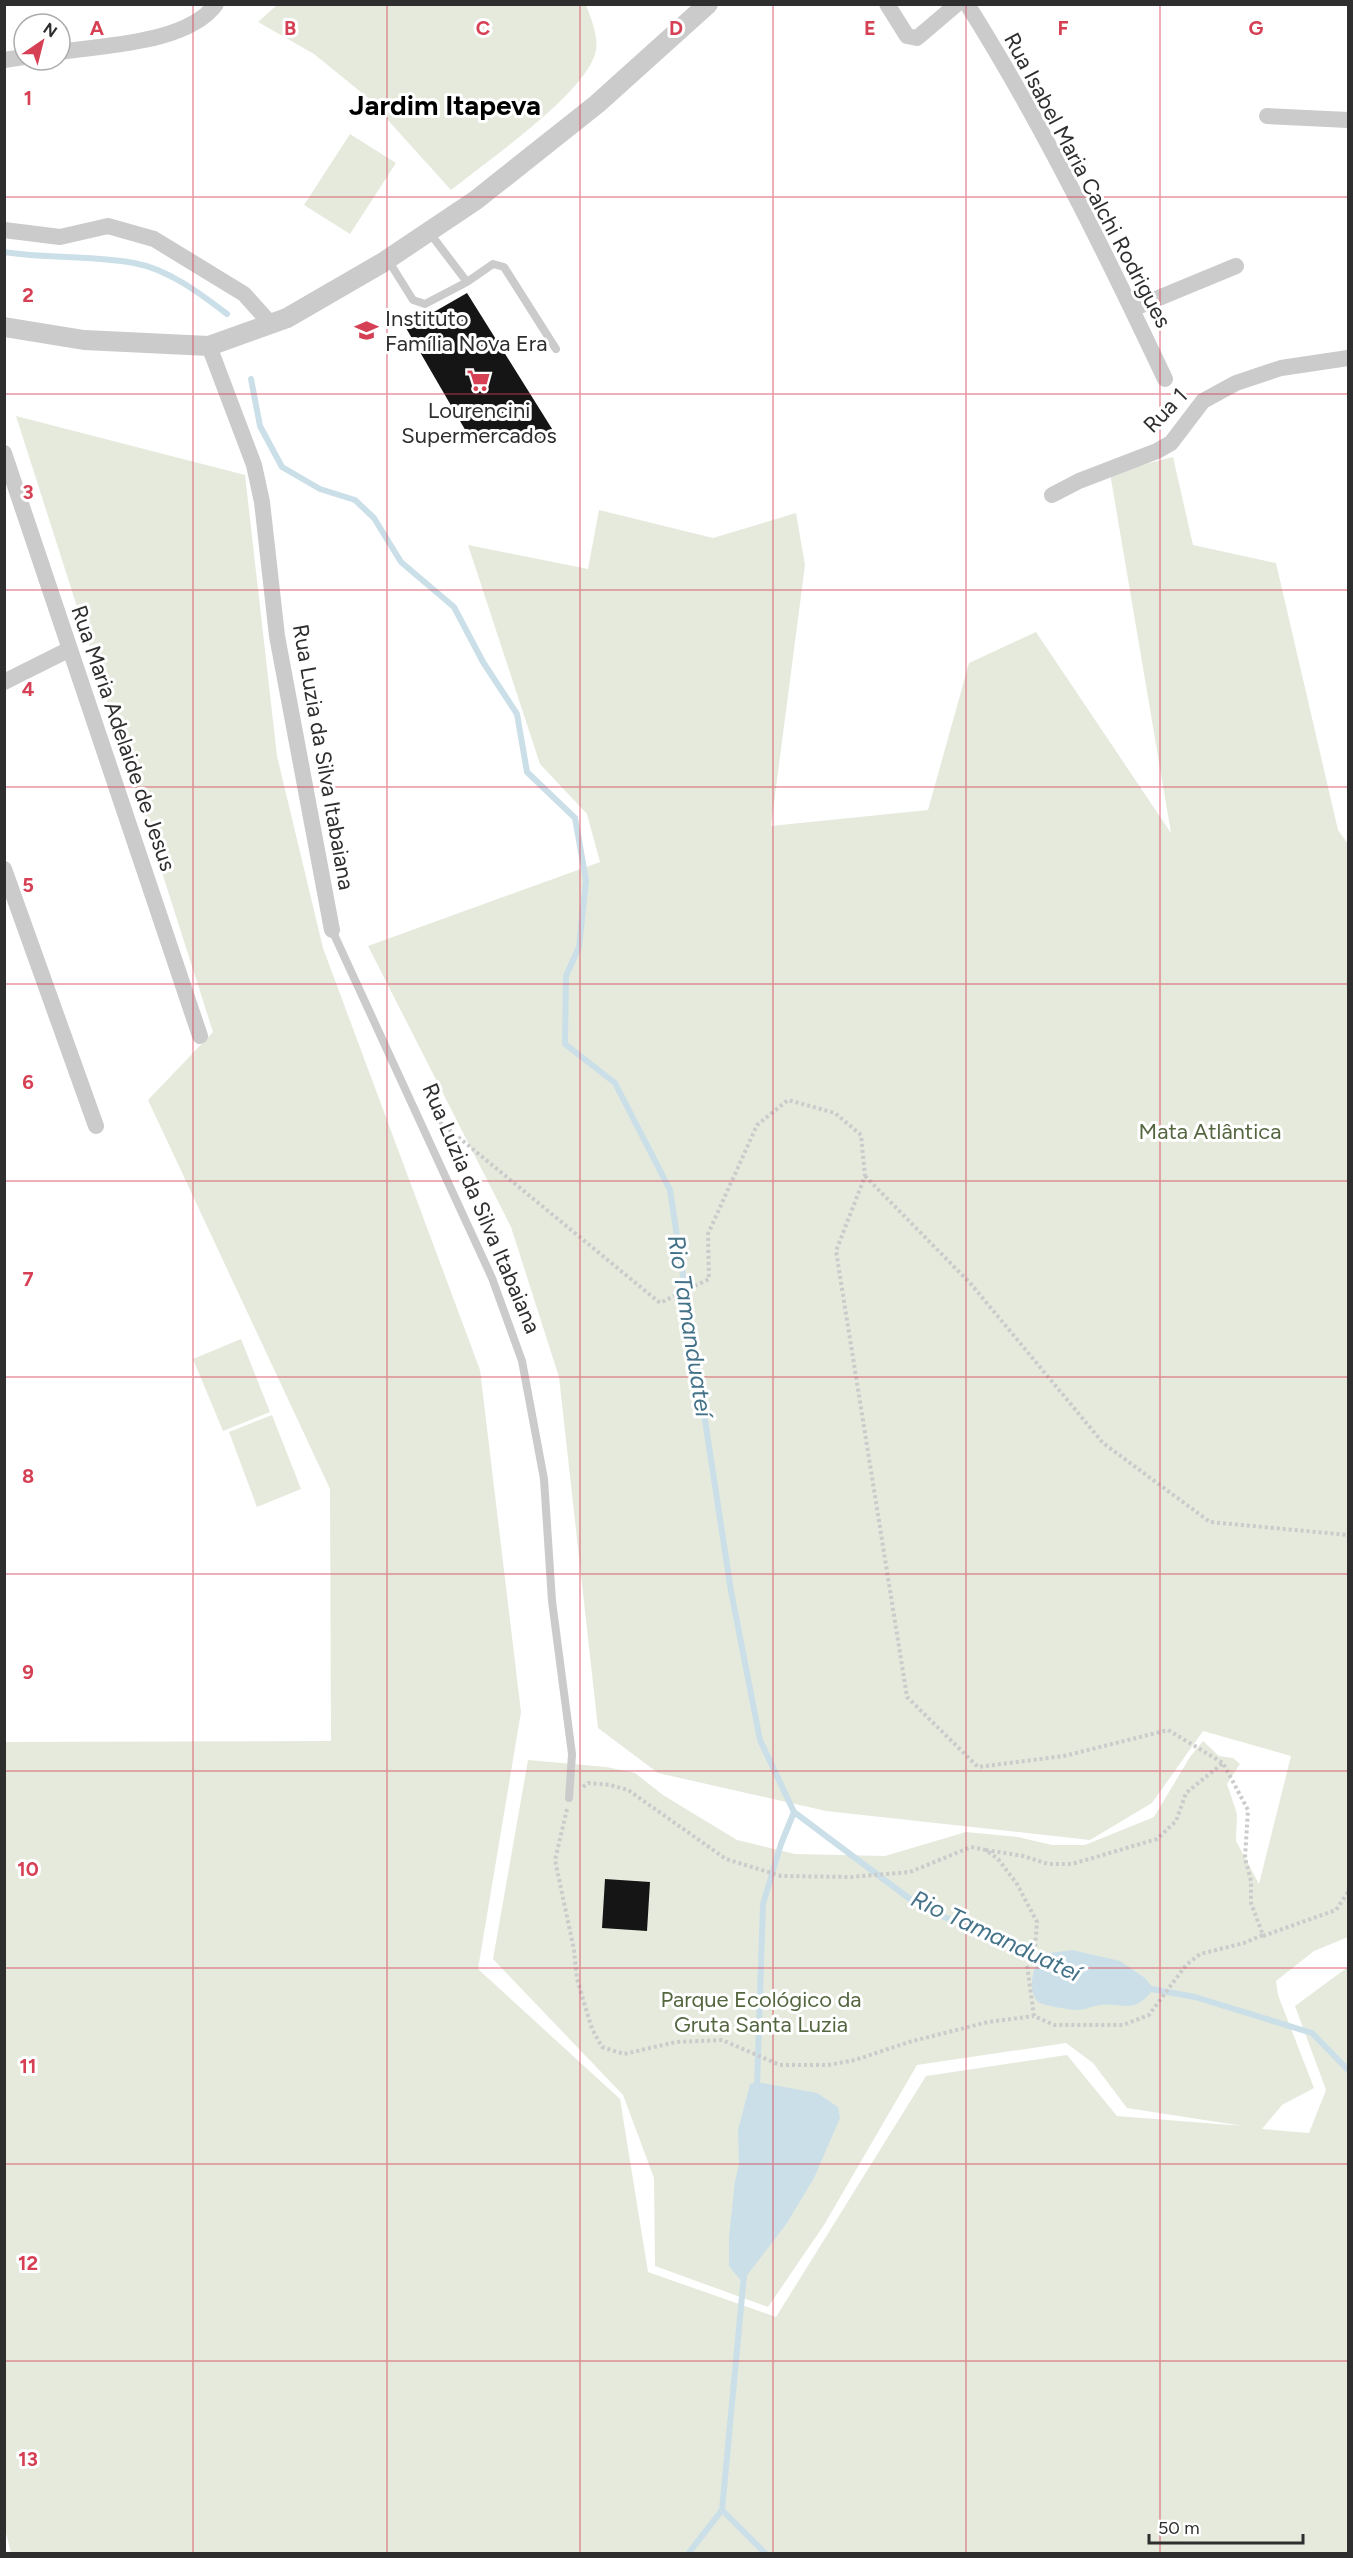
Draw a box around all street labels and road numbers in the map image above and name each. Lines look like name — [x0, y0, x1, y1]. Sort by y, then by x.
street label: Rua Isabel Maria Calchi Rodrigues — [998, 28, 1177, 332]
street label: Rua 1 — [1138, 382, 1193, 438]
street label: Rua Maria Adelaide de Jesus — [65, 602, 182, 875]
street label: Rua Luzia da Silva Itabaiana — [287, 622, 360, 892]
street label: Rua Luzia da Silva Itabaiana — [417, 1079, 547, 1337]

